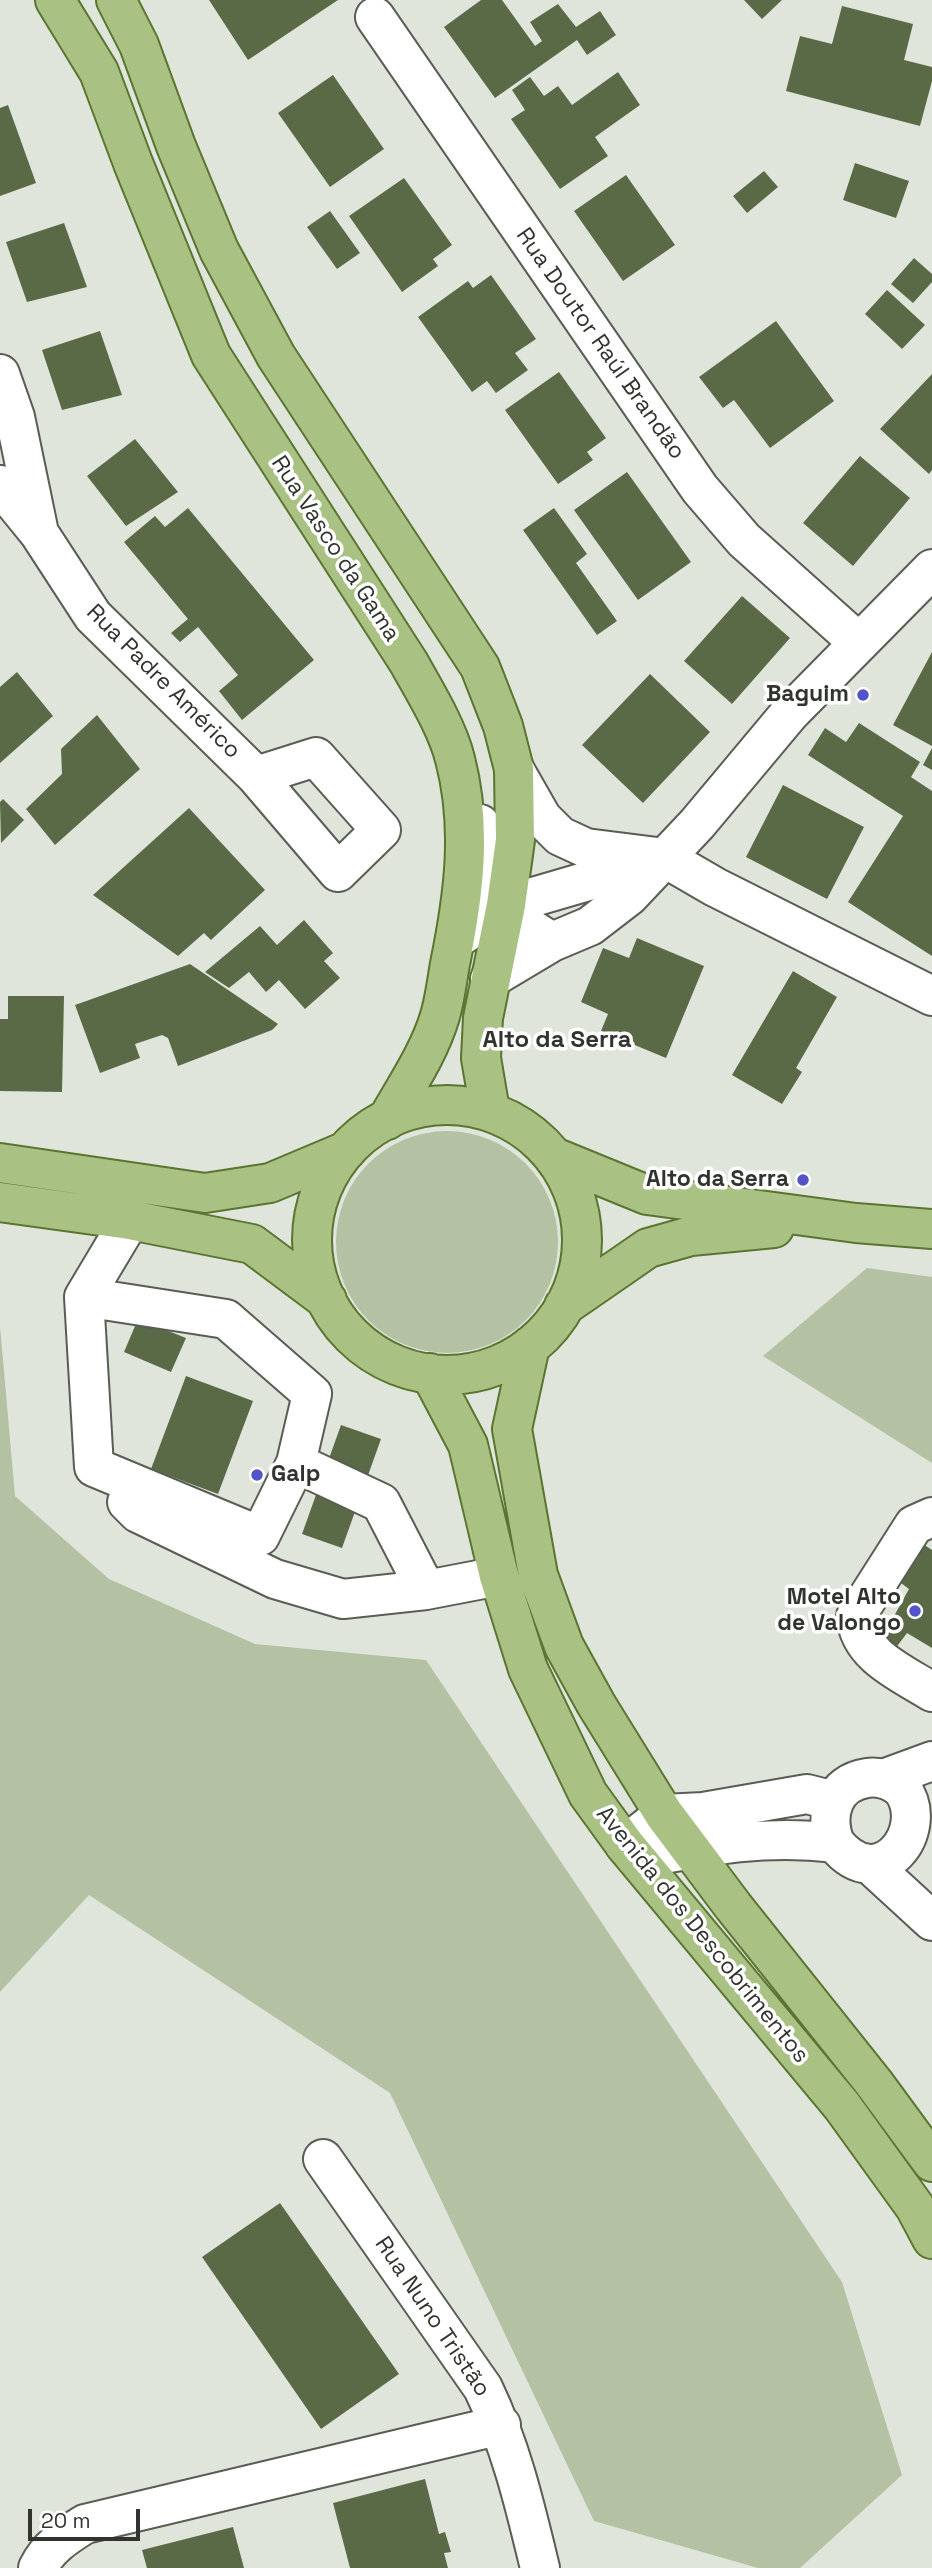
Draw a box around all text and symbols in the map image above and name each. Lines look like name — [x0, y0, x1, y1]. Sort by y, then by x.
street label: Rua Doutor Raúl Brandão — [510, 223, 690, 465]
street label: Rua Vasco da Gama — [265, 451, 405, 647]
street label: Rua Padre Américo — [80, 599, 246, 765]
place label: Baguim — [766, 681, 849, 709]
marker: Baguim — [855, 687, 871, 703]
district label: Alto da Serra — [482, 1026, 632, 1054]
place label: Alto da Serra — [646, 1166, 789, 1194]
marker: Alto da Serra — [795, 1172, 811, 1188]
place label: Galp — [271, 1461, 320, 1489]
marker: Galp — [249, 1467, 265, 1483]
place label: Motel Alto de Valongo — [777, 1584, 901, 1638]
marker: Motel Alto de Valongo — [907, 1603, 923, 1619]
street label: Avenida dos Descobrimentos — [590, 1801, 814, 2069]
street label: Rua Nuno Tristão — [368, 2232, 496, 2402]
scale bar — [32, 2494, 144, 2538]
text: 20 m — [41, 2507, 91, 2534]

